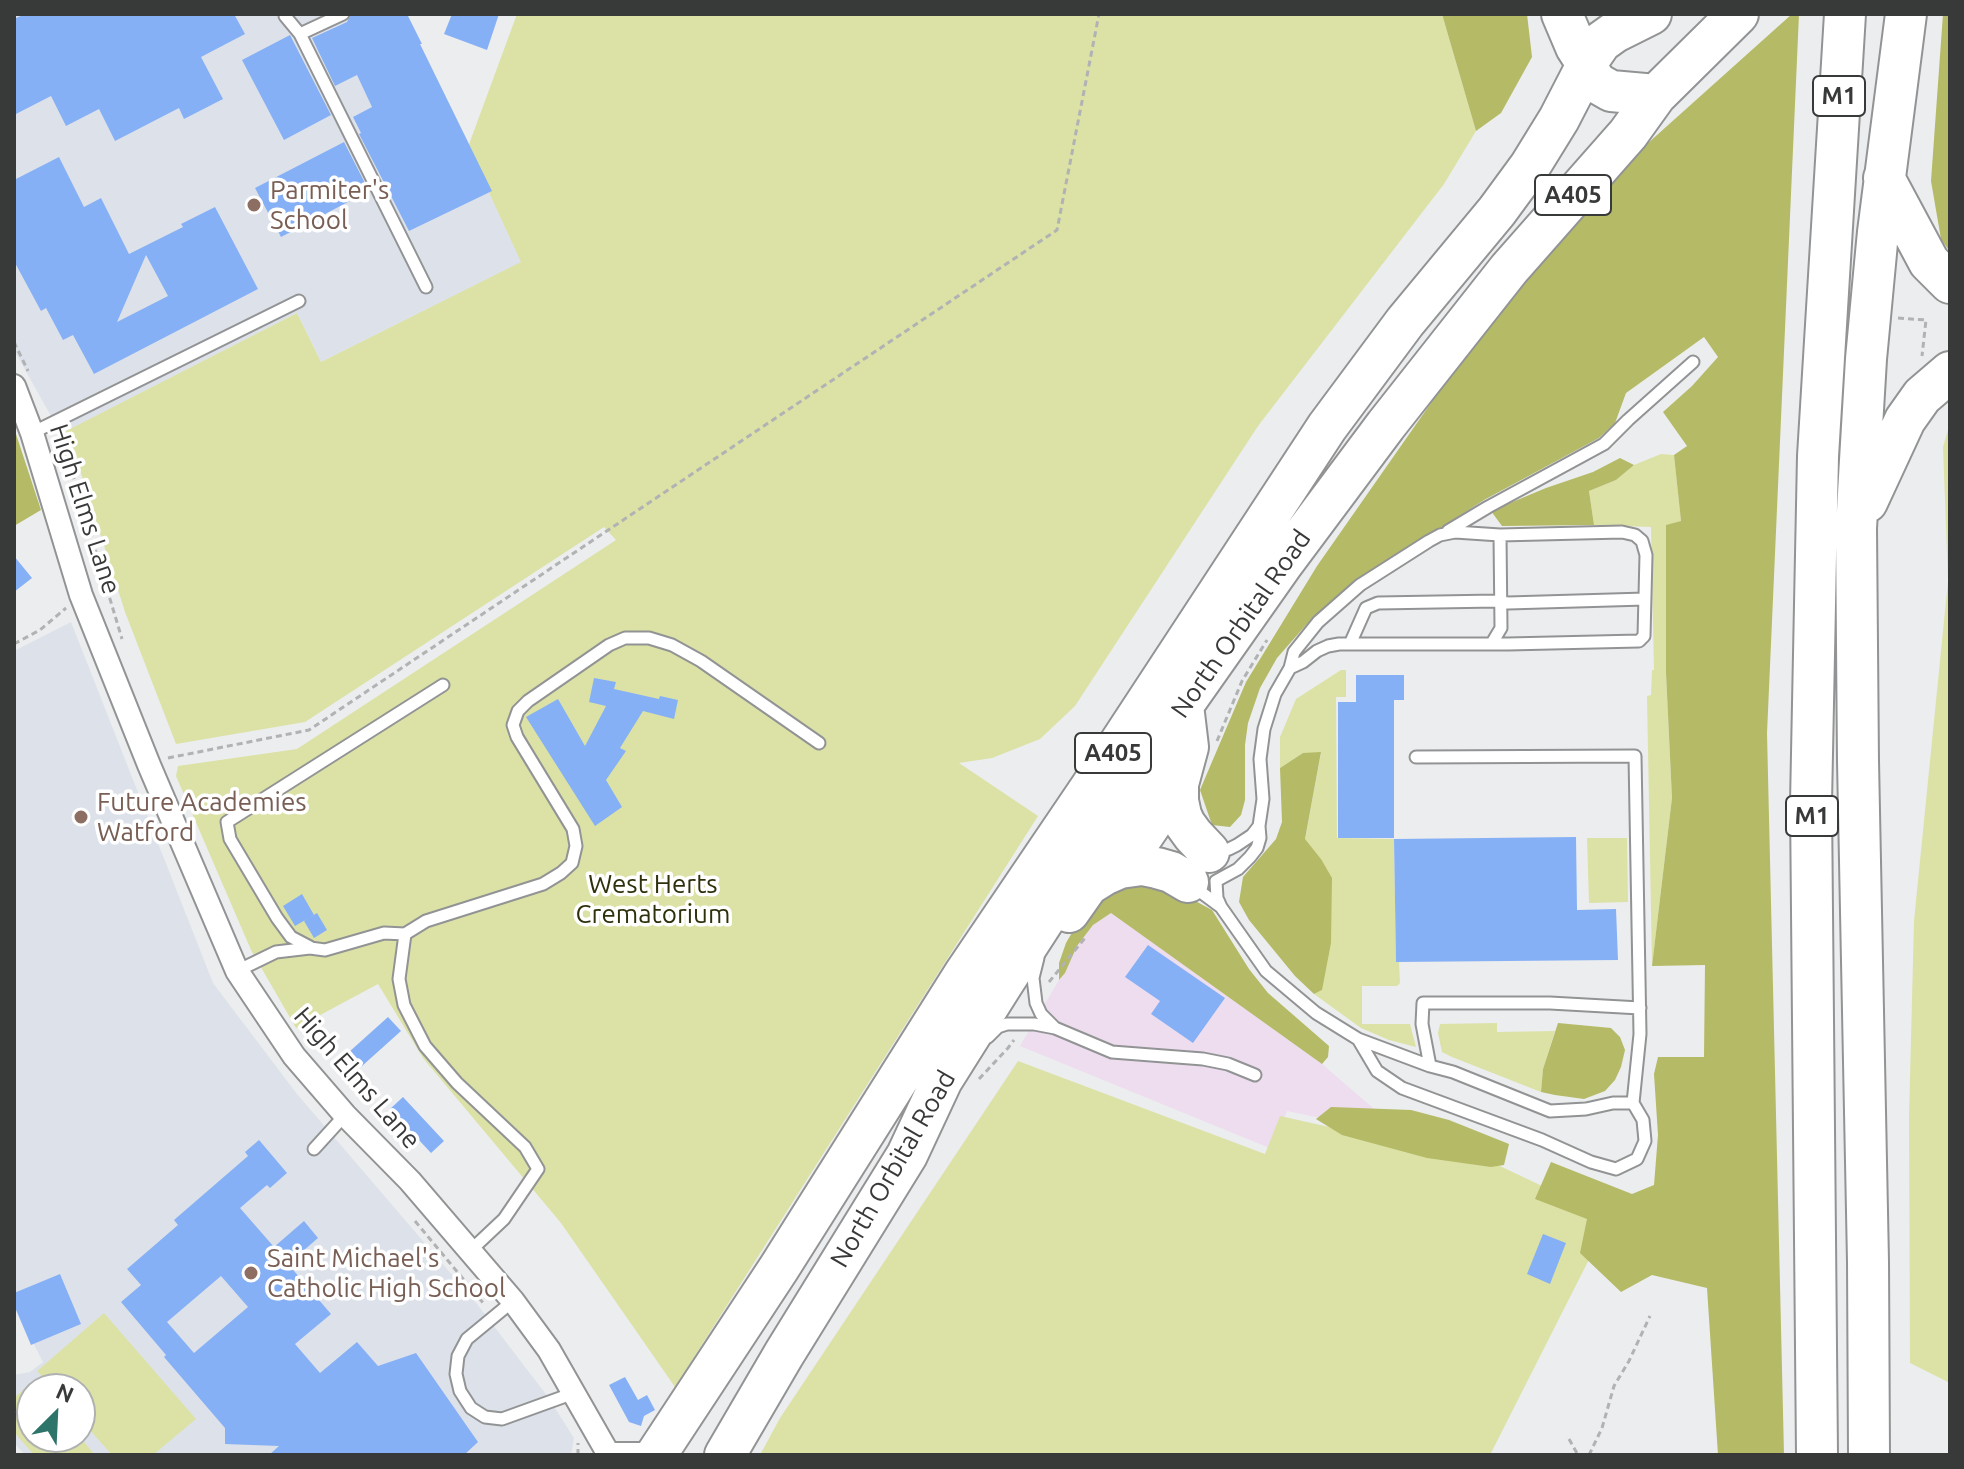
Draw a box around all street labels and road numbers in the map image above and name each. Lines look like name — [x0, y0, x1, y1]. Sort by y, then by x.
road number: M1 — [1813, 76, 1865, 116]
road number: A405 — [1535, 175, 1611, 215]
street label: High Elms Lane — [43, 420, 127, 598]
street label: North Orbital Road — [1164, 524, 1318, 724]
road number: A405 — [1075, 733, 1151, 773]
road number: M1 — [1786, 796, 1838, 836]
street label: High Elms Lane — [287, 1001, 427, 1155]
street label: North Orbital Road — [824, 1065, 962, 1273]

